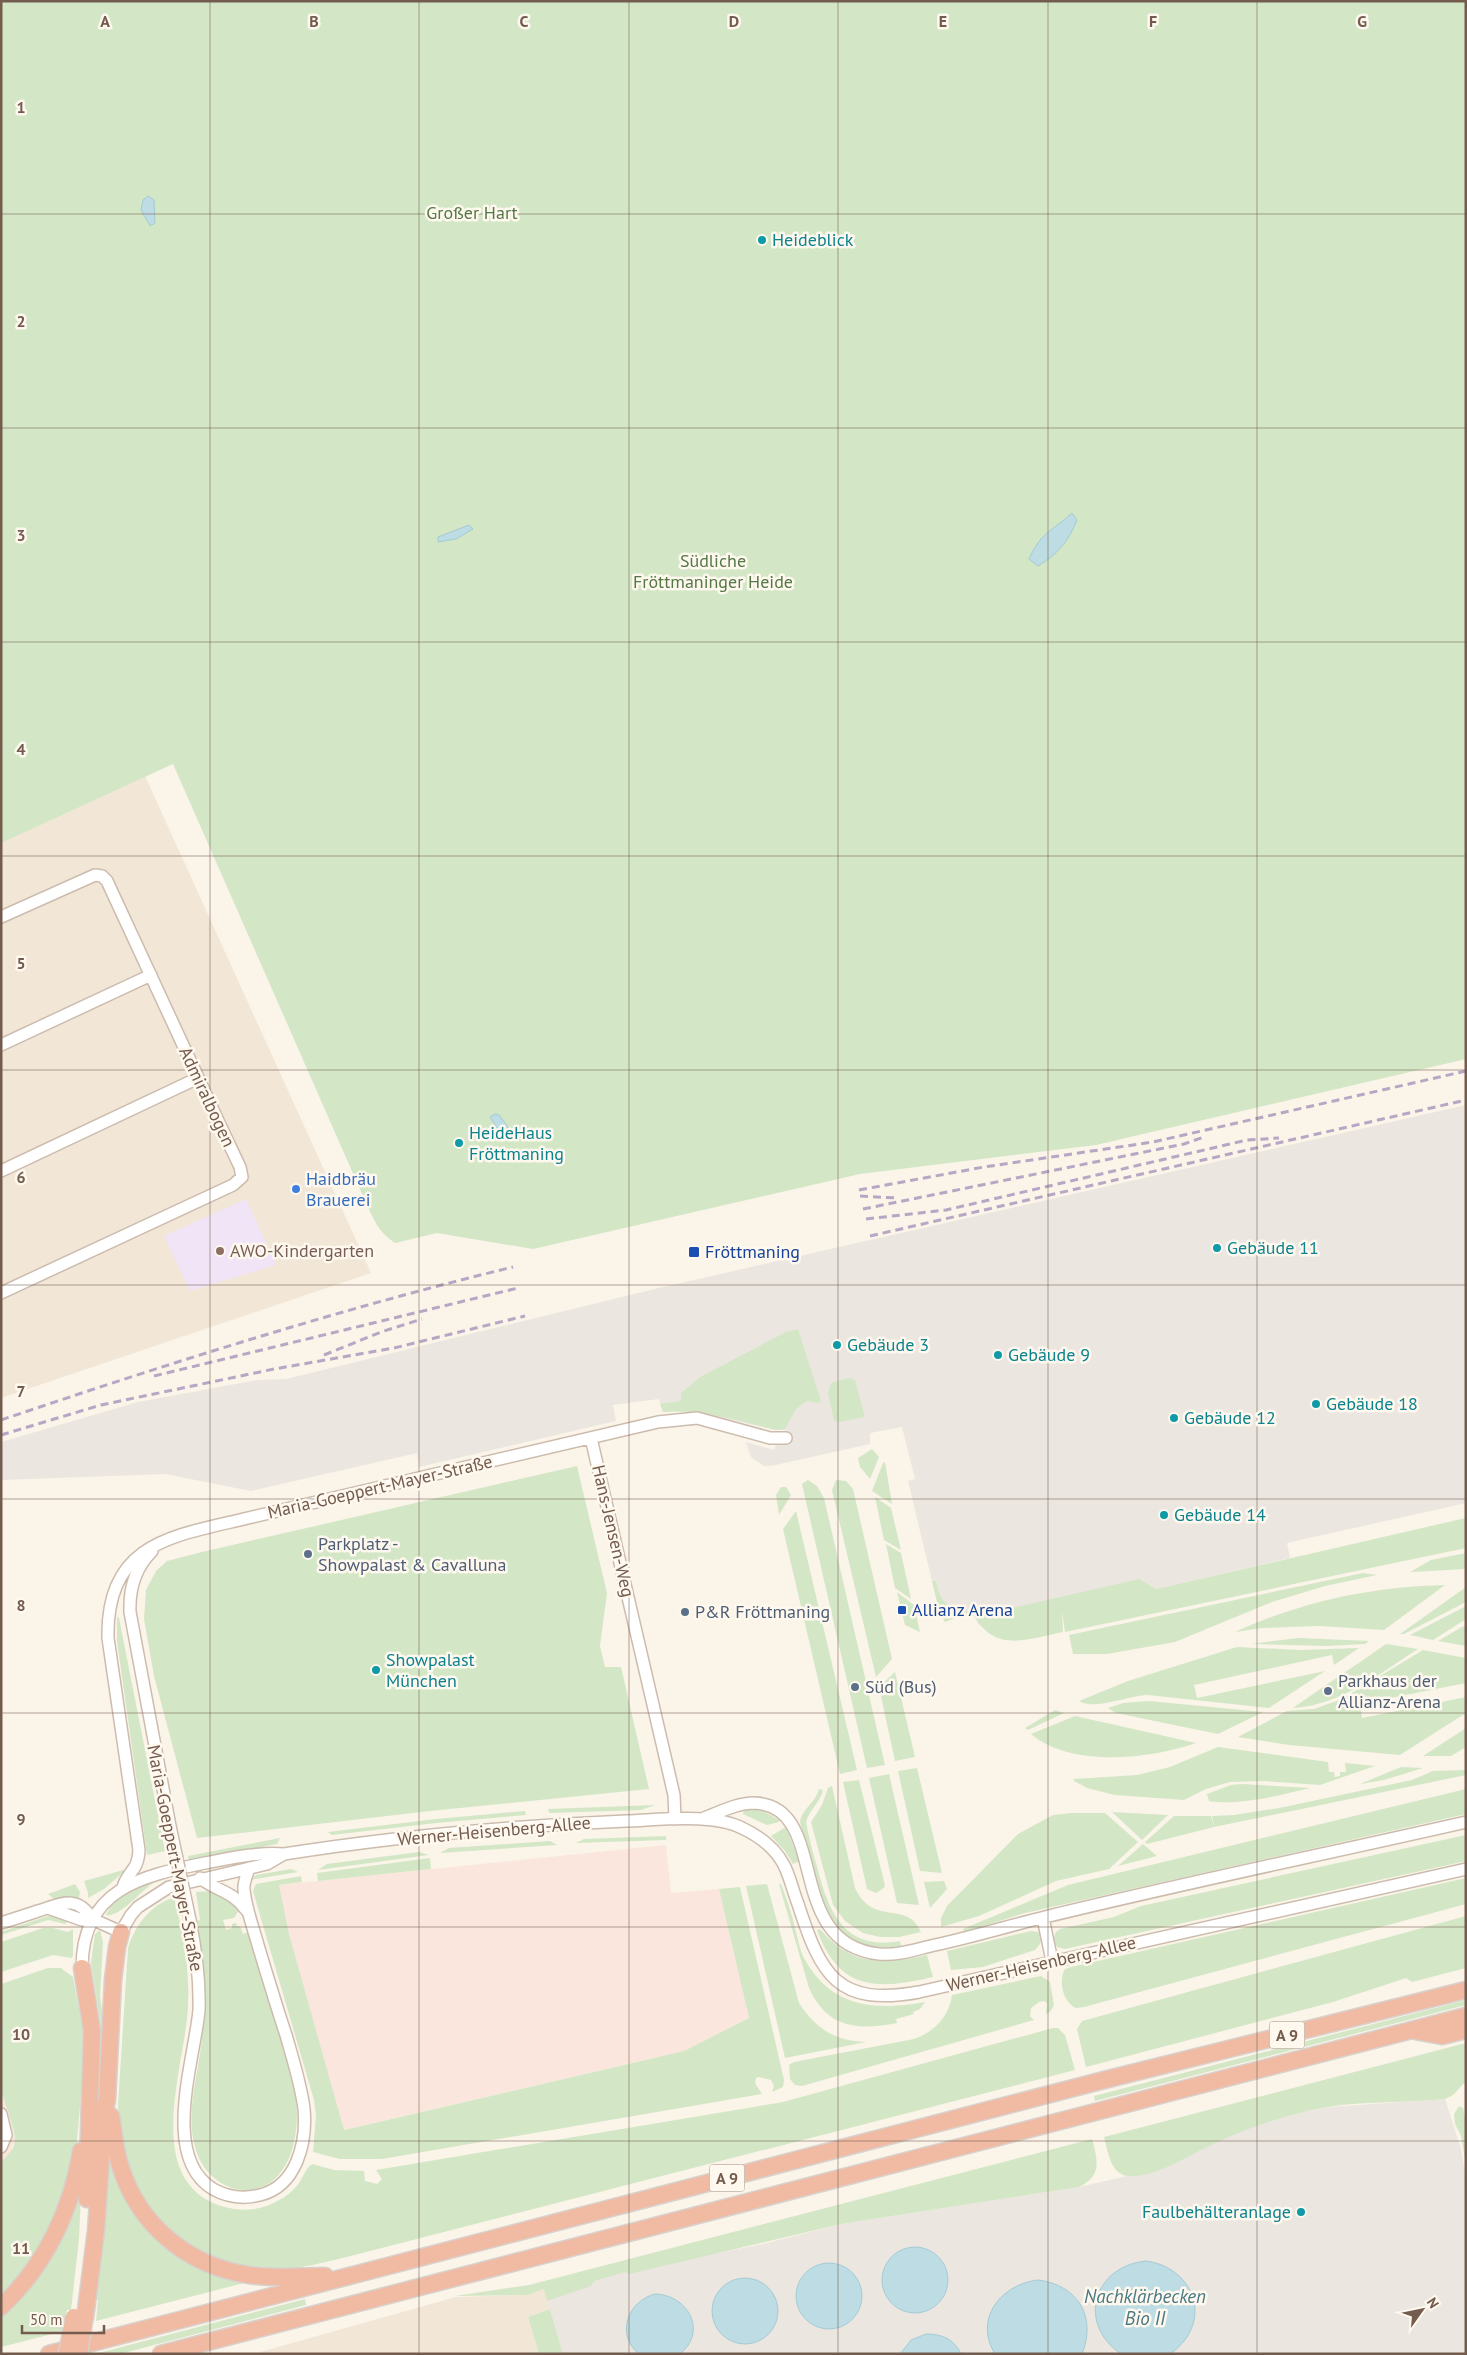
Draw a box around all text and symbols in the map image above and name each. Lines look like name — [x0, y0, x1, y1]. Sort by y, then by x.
text: A — [100, 11, 110, 31]
text: B — [309, 11, 319, 31]
text: C — [520, 11, 529, 31]
text: D — [729, 11, 739, 31]
text: E — [939, 11, 947, 31]
text: F — [1149, 11, 1157, 31]
text: G — [1357, 11, 1367, 31]
text: 1 — [16, 97, 26, 117]
park label: Großer Hart — [426, 201, 518, 224]
place label: Heideblick — [772, 228, 854, 251]
marker: Heideblick — [756, 234, 768, 246]
text: 2 — [16, 311, 26, 331]
text: 3 — [16, 525, 26, 545]
park label: Südliche Fröttmaninger Heide — [633, 549, 793, 593]
text: 4 — [16, 739, 26, 759]
text: 5 — [16, 953, 26, 973]
street label: Admiralbogen — [174, 1043, 241, 1151]
place label: HeideHaus Fröttmaning — [469, 1121, 564, 1165]
marker: HeideHaus Fröttmaning — [453, 1137, 465, 1149]
text: 6 — [16, 1167, 26, 1187]
place label: Haidbräu Brauerei — [306, 1167, 376, 1211]
marker: Haidbräu Brauerei — [290, 1183, 302, 1195]
place label: Gebäude 11 — [1227, 1236, 1319, 1259]
place label: AWO-Kindergarten — [230, 1239, 374, 1262]
place label: Fröttmaning — [705, 1240, 800, 1263]
marker: Gebäude 11 — [1211, 1242, 1223, 1254]
marker: AWO-Kindergarten — [214, 1245, 226, 1257]
marker: Fröttmaning — [687, 1245, 701, 1259]
place label: Gebäude 3 — [847, 1333, 929, 1356]
marker: Gebäude 3 — [831, 1339, 843, 1351]
place label: Gebäude 9 — [1008, 1343, 1090, 1366]
marker: Gebäude 9 — [992, 1349, 1004, 1361]
text: 7 — [16, 1381, 26, 1401]
place label: Gebäude 18 — [1326, 1392, 1418, 1415]
marker: Gebäude 18 — [1310, 1398, 1322, 1410]
place label: Gebäude 12 — [1184, 1406, 1276, 1429]
marker: Gebäude 12 — [1168, 1412, 1180, 1424]
street label: Maria-Goeppert-Mayer-Straße — [265, 1449, 495, 1524]
street label: Hans-Jensen-Weg — [587, 1463, 640, 1599]
place label: Gebäude 14 — [1174, 1503, 1266, 1526]
marker: Gebäude 14 — [1158, 1509, 1170, 1521]
place label: Parkplatz - Showpalast & Cavalluna — [318, 1532, 506, 1576]
marker: Parkplatz - Showpalast & Cavalluna — [302, 1548, 314, 1560]
text: 8 — [16, 1595, 26, 1615]
place label: Allianz Arena — [912, 1598, 1013, 1621]
place label: P&R Fröttmaning — [695, 1600, 830, 1623]
marker: Allianz Arena — [896, 1604, 908, 1616]
marker: P&R Fröttmaning — [679, 1606, 691, 1618]
place label: Showpalast München — [386, 1648, 475, 1692]
marker: Showpalast München — [370, 1664, 382, 1676]
place label: Parkhaus der Allianz-Arena — [1338, 1669, 1441, 1713]
place label: Süd (Bus) — [865, 1675, 937, 1698]
marker: Süd (Bus) — [849, 1681, 861, 1693]
marker: Parkhaus der Allianz-Arena — [1322, 1685, 1334, 1697]
street label: Maria-Goeppert-Mayer-Straße — [142, 1743, 209, 1973]
text: 9 — [16, 1809, 26, 1829]
street label: Werner-Heisenberg-Allee — [396, 1811, 592, 1850]
street label: Werner-Heisenberg-Allee — [944, 1930, 1138, 1997]
road number: A 9 — [1270, 2022, 1304, 2048]
text: 10 — [12, 2024, 30, 2044]
road number: A 9 — [710, 2164, 744, 2192]
place label: Faulbehälteranlage — [1142, 2200, 1291, 2223]
marker: Faulbehälteranlage — [1295, 2206, 1307, 2218]
text: 11 — [12, 2238, 30, 2258]
water label: Nachklärbecken Bio II — [1084, 2284, 1206, 2330]
north arrow — [1397, 2285, 1447, 2335]
text: N — [1423, 2294, 1443, 2312]
scale bar — [22, 2302, 105, 2334]
text: 50 m — [30, 2310, 63, 2329]

